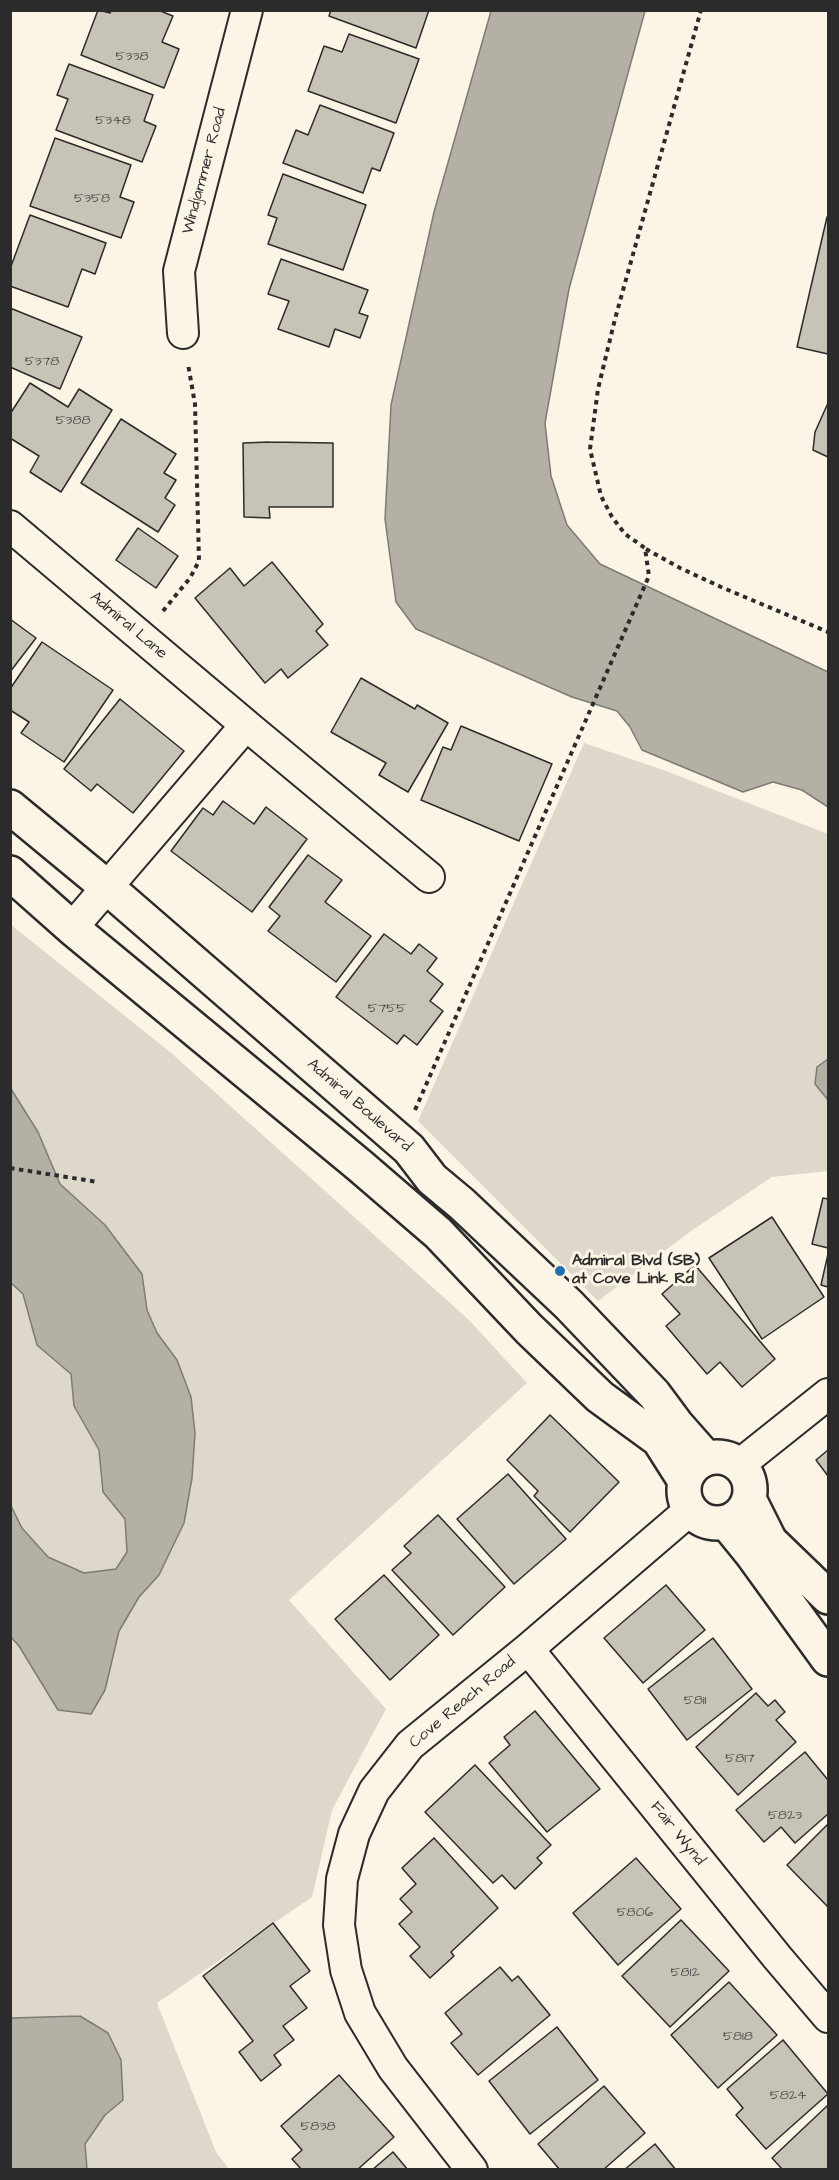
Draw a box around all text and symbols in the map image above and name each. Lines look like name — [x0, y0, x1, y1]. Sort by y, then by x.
house number: 5338 — [115, 49, 149, 65]
street label: Windjammer Road — [179, 106, 231, 236]
house number: 5348 — [95, 113, 131, 129]
house number: 5358 — [74, 191, 110, 207]
house number: 5378 — [25, 354, 59, 370]
house number: 5388 — [55, 413, 91, 429]
street label: Admiral Lane — [85, 588, 171, 664]
house number: 5755 — [368, 1001, 406, 1017]
street label: Admiral Boulevard — [303, 1055, 415, 1157]
place label: Admiral Blvd (SB) at Cove Link Rd — [572, 1252, 700, 1290]
marker: Admiral Blvd (SB) at Cove Link Rd — [553, 1264, 567, 1278]
street label: Cove Reach Road — [406, 1653, 520, 1753]
house number: 5811 — [684, 1693, 706, 1709]
house number: 5817 — [725, 1751, 755, 1767]
street label: Fair Wynd — [645, 1798, 709, 1870]
house number: 5823 — [768, 1808, 802, 1824]
house number: 5806 — [617, 1905, 653, 1921]
house number: 5812 — [671, 1965, 699, 1981]
house number: 5818 — [723, 2029, 753, 2045]
house number: 5824 — [770, 2088, 806, 2104]
house number: 5838 — [300, 2119, 336, 2135]

